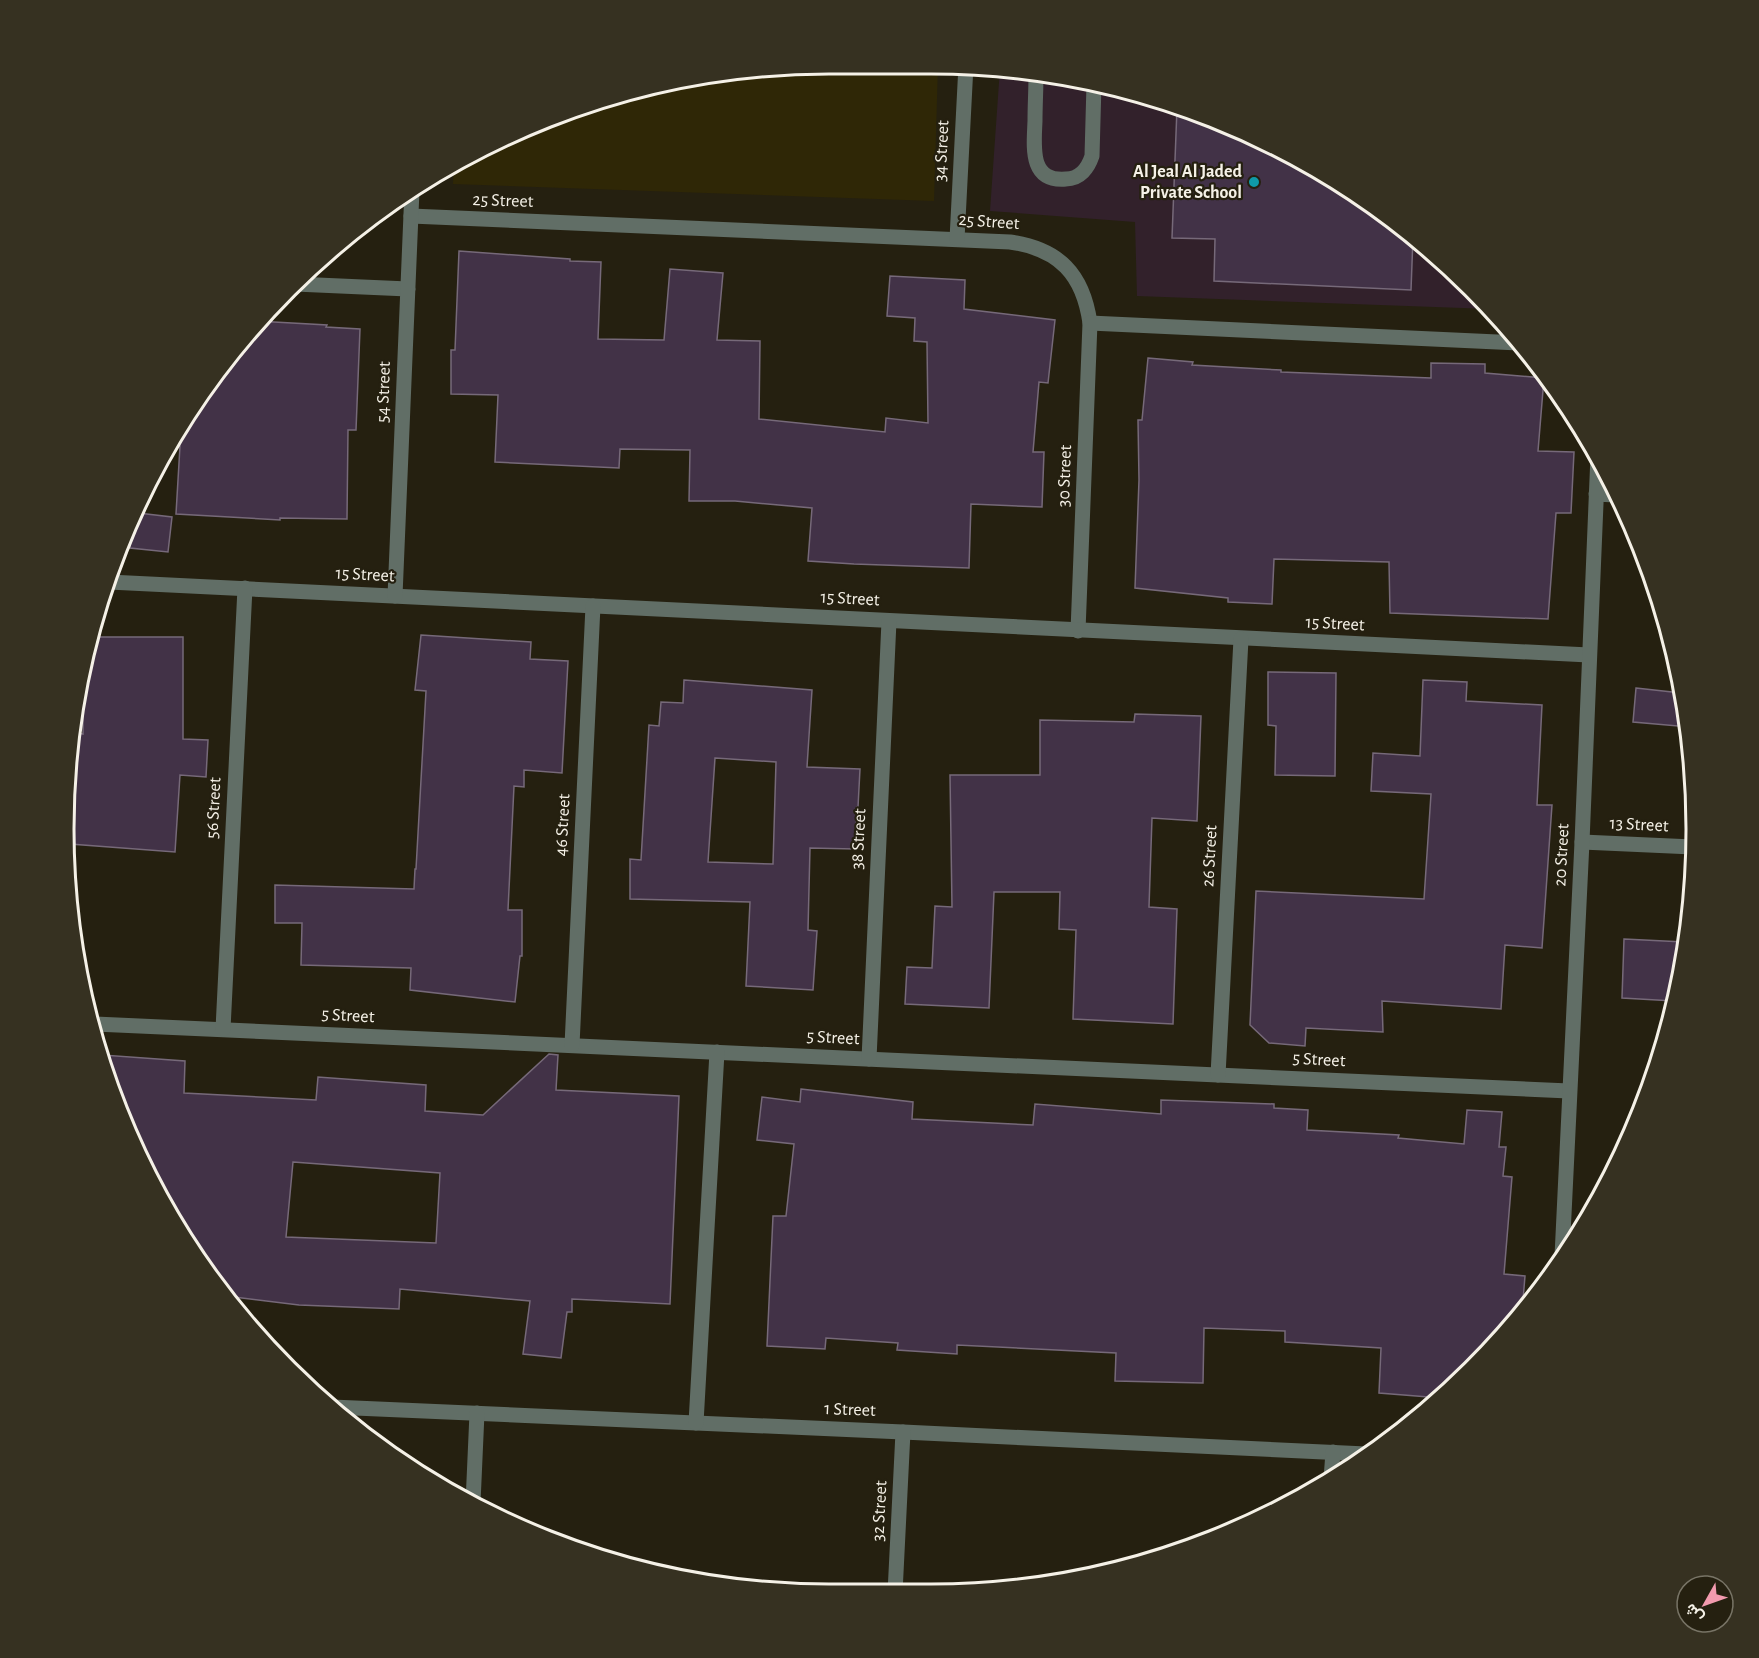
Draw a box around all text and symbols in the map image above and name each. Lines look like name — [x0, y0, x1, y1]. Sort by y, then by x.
street label: 34 Street — [931, 120, 953, 182]
place label: Al Jeal Al Jaded Private School — [1133, 163, 1243, 202]
marker: Al Jeal Al Jaded Private School — [1247, 175, 1261, 189]
street label: 25 Street — [472, 191, 534, 211]
street label: 25 Street — [958, 211, 1020, 233]
street label: 54 Street — [374, 361, 394, 423]
street label: 30 Street — [1055, 444, 1075, 507]
street label: 15 Street — [335, 564, 395, 586]
street label: 15 Street — [820, 588, 880, 610]
street label: 15 Street — [1305, 613, 1365, 635]
street label: 56 Street — [203, 777, 225, 839]
street label: 46 Street — [552, 793, 574, 857]
street label: 38 Street — [848, 808, 870, 870]
street label: 13 Street — [1609, 814, 1669, 836]
street label: 20 Street — [1551, 823, 1573, 887]
street label: 26 Street — [1199, 824, 1221, 887]
street label: 5 Street — [321, 1006, 375, 1026]
street label: 5 Street — [806, 1028, 860, 1048]
street label: 5 Street — [1292, 1050, 1346, 1070]
street label: 1 Street — [824, 1400, 876, 1420]
street label: 32 Street — [869, 1480, 891, 1542]
north arrow — [1675, 1574, 1735, 1634]
text: ش — [1682, 1600, 1707, 1626]

